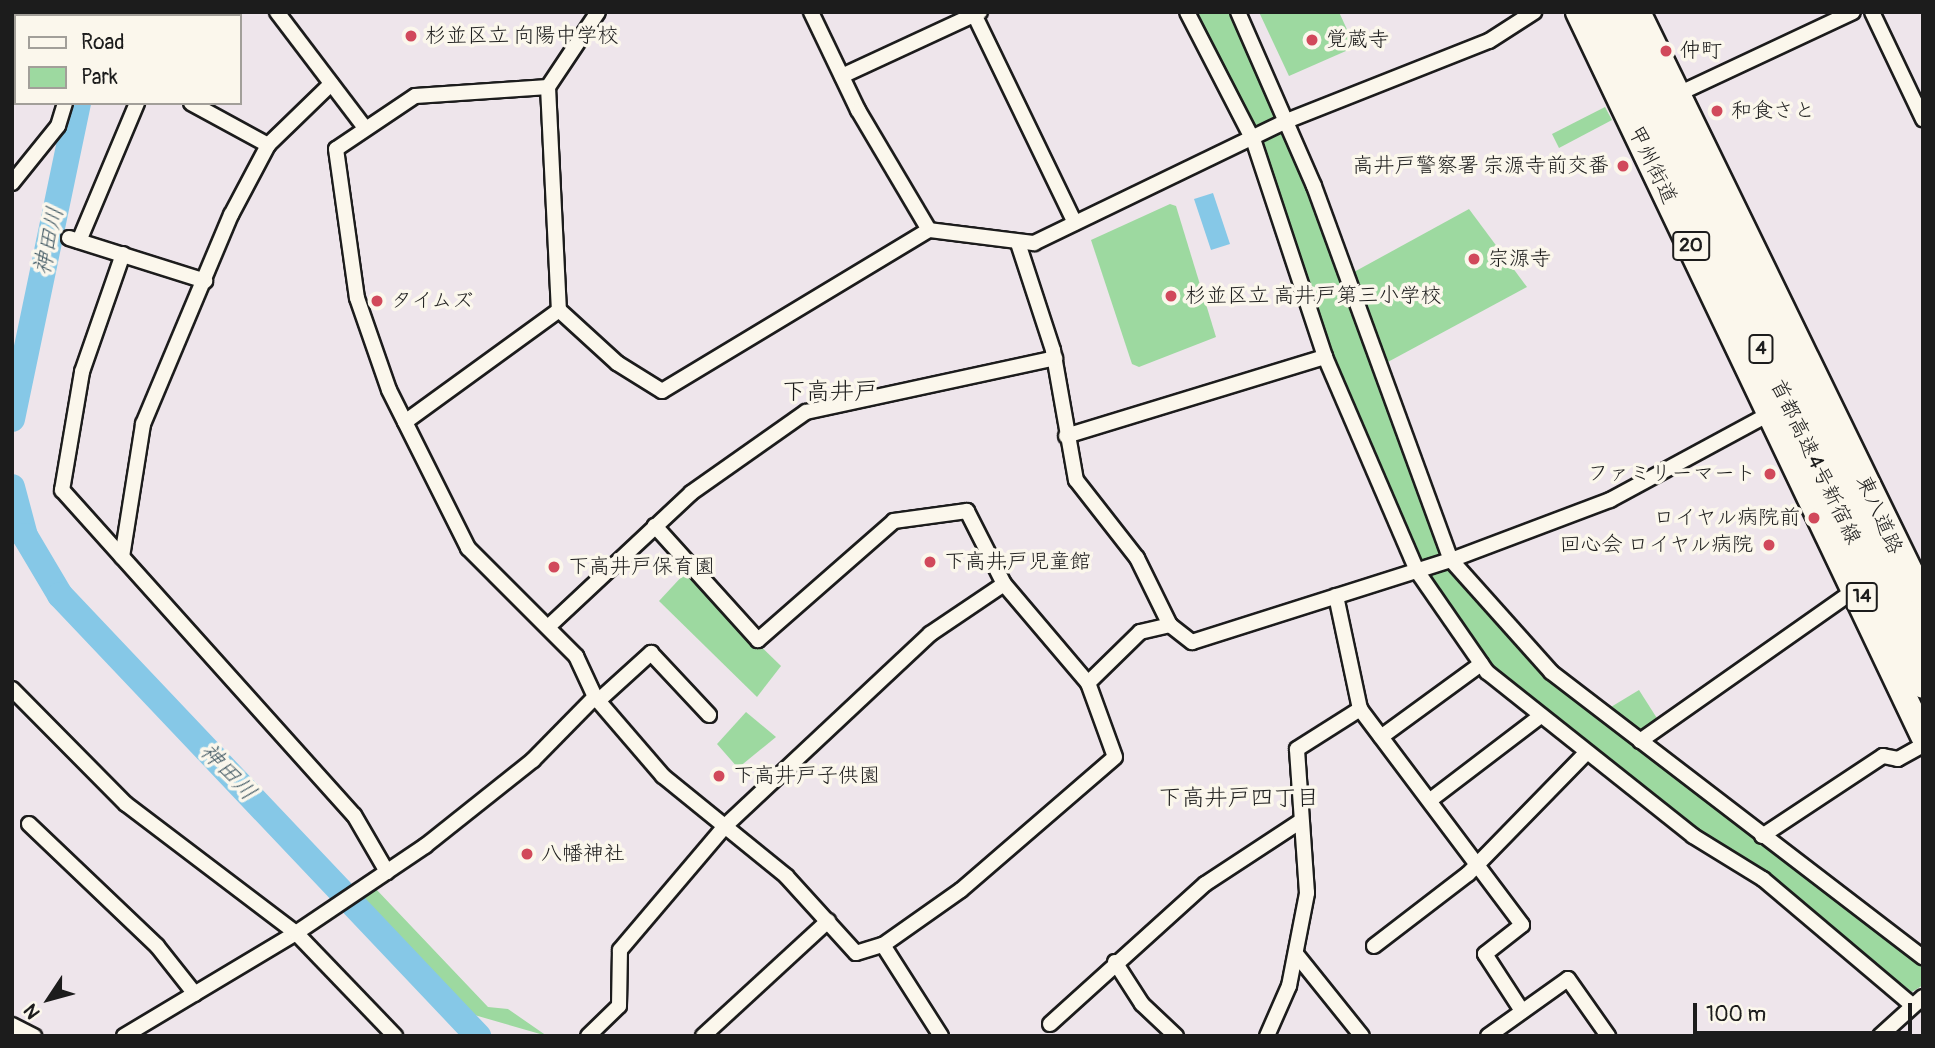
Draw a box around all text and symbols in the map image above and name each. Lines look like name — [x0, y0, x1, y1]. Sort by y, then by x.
legend — [14, 14, 242, 105]
place label: 杉並区立 向陽中学校 — [425, 23, 619, 49]
place label: 覚蔵寺 — [1326, 27, 1389, 53]
marker: 杉並区立 向陽中学校 — [403, 28, 419, 44]
text: Road — [81, 29, 125, 56]
marker: 覚蔵寺 — [1304, 32, 1320, 48]
place label: 仲町 — [1680, 38, 1722, 64]
marker: 仲町 — [1658, 43, 1674, 59]
text: Park — [81, 64, 118, 91]
place label: 和食さと — [1731, 98, 1815, 124]
marker: 和食さと — [1709, 103, 1725, 119]
street label: 甲州街道 — [1622, 122, 1682, 208]
place label: 高井戸警察署 宗源寺前交番 — [1352, 153, 1609, 179]
marker: 高井戸警察署 宗源寺前交番 — [1615, 158, 1631, 174]
water label: 神田川 — [28, 204, 70, 278]
road number: 20 — [1672, 230, 1710, 262]
place label: 宗源寺 — [1488, 246, 1551, 272]
marker: 宗源寺 — [1466, 251, 1482, 267]
place label: 杉並区立 高井戸第三小学校 — [1185, 283, 1442, 309]
place label: タイムズ — [391, 288, 475, 314]
marker: 杉並区立 高井戸第三小学校 — [1163, 288, 1179, 304]
marker: タイムズ — [369, 293, 385, 309]
road number: 4 — [1747, 334, 1775, 364]
street label: 首都高速4号新宿線 — [1764, 376, 1866, 548]
district label: 下高井戸 — [782, 378, 878, 406]
place label: ファミリーマート — [1588, 461, 1756, 487]
marker: ファミリーマート — [1762, 466, 1778, 482]
street label: 東八道路 — [1850, 472, 1908, 558]
place label: ロイヤル病院前 — [1653, 505, 1800, 531]
marker: ロイヤル病院前 — [1806, 510, 1822, 526]
place label: 回心会 ロイヤル病院 — [1559, 532, 1753, 558]
marker: 回心会 ロイヤル病院 — [1759, 535, 1779, 555]
place label: 下高井戸児童館 — [944, 549, 1091, 575]
place label: 下高井戸保育園 — [568, 554, 715, 580]
marker: 下高井戸児童館 — [922, 554, 938, 570]
marker: 下高井戸保育園 — [546, 559, 562, 575]
road number: 14 — [1844, 582, 1880, 612]
water label: 神田川 — [194, 738, 262, 806]
place label: 下高井戸子供園 — [733, 763, 880, 789]
marker: 下高井戸子供園 — [711, 768, 727, 784]
district label: 下高井戸四丁目 — [1159, 784, 1319, 812]
place label: 八幡神社 — [541, 841, 625, 867]
marker: 八幡神社 — [519, 846, 535, 862]
north arrow — [14, 964, 84, 1034]
scale bar — [1697, 988, 1916, 1032]
text: N — [19, 999, 46, 1024]
text: 100 m — [1706, 1001, 1766, 1028]

